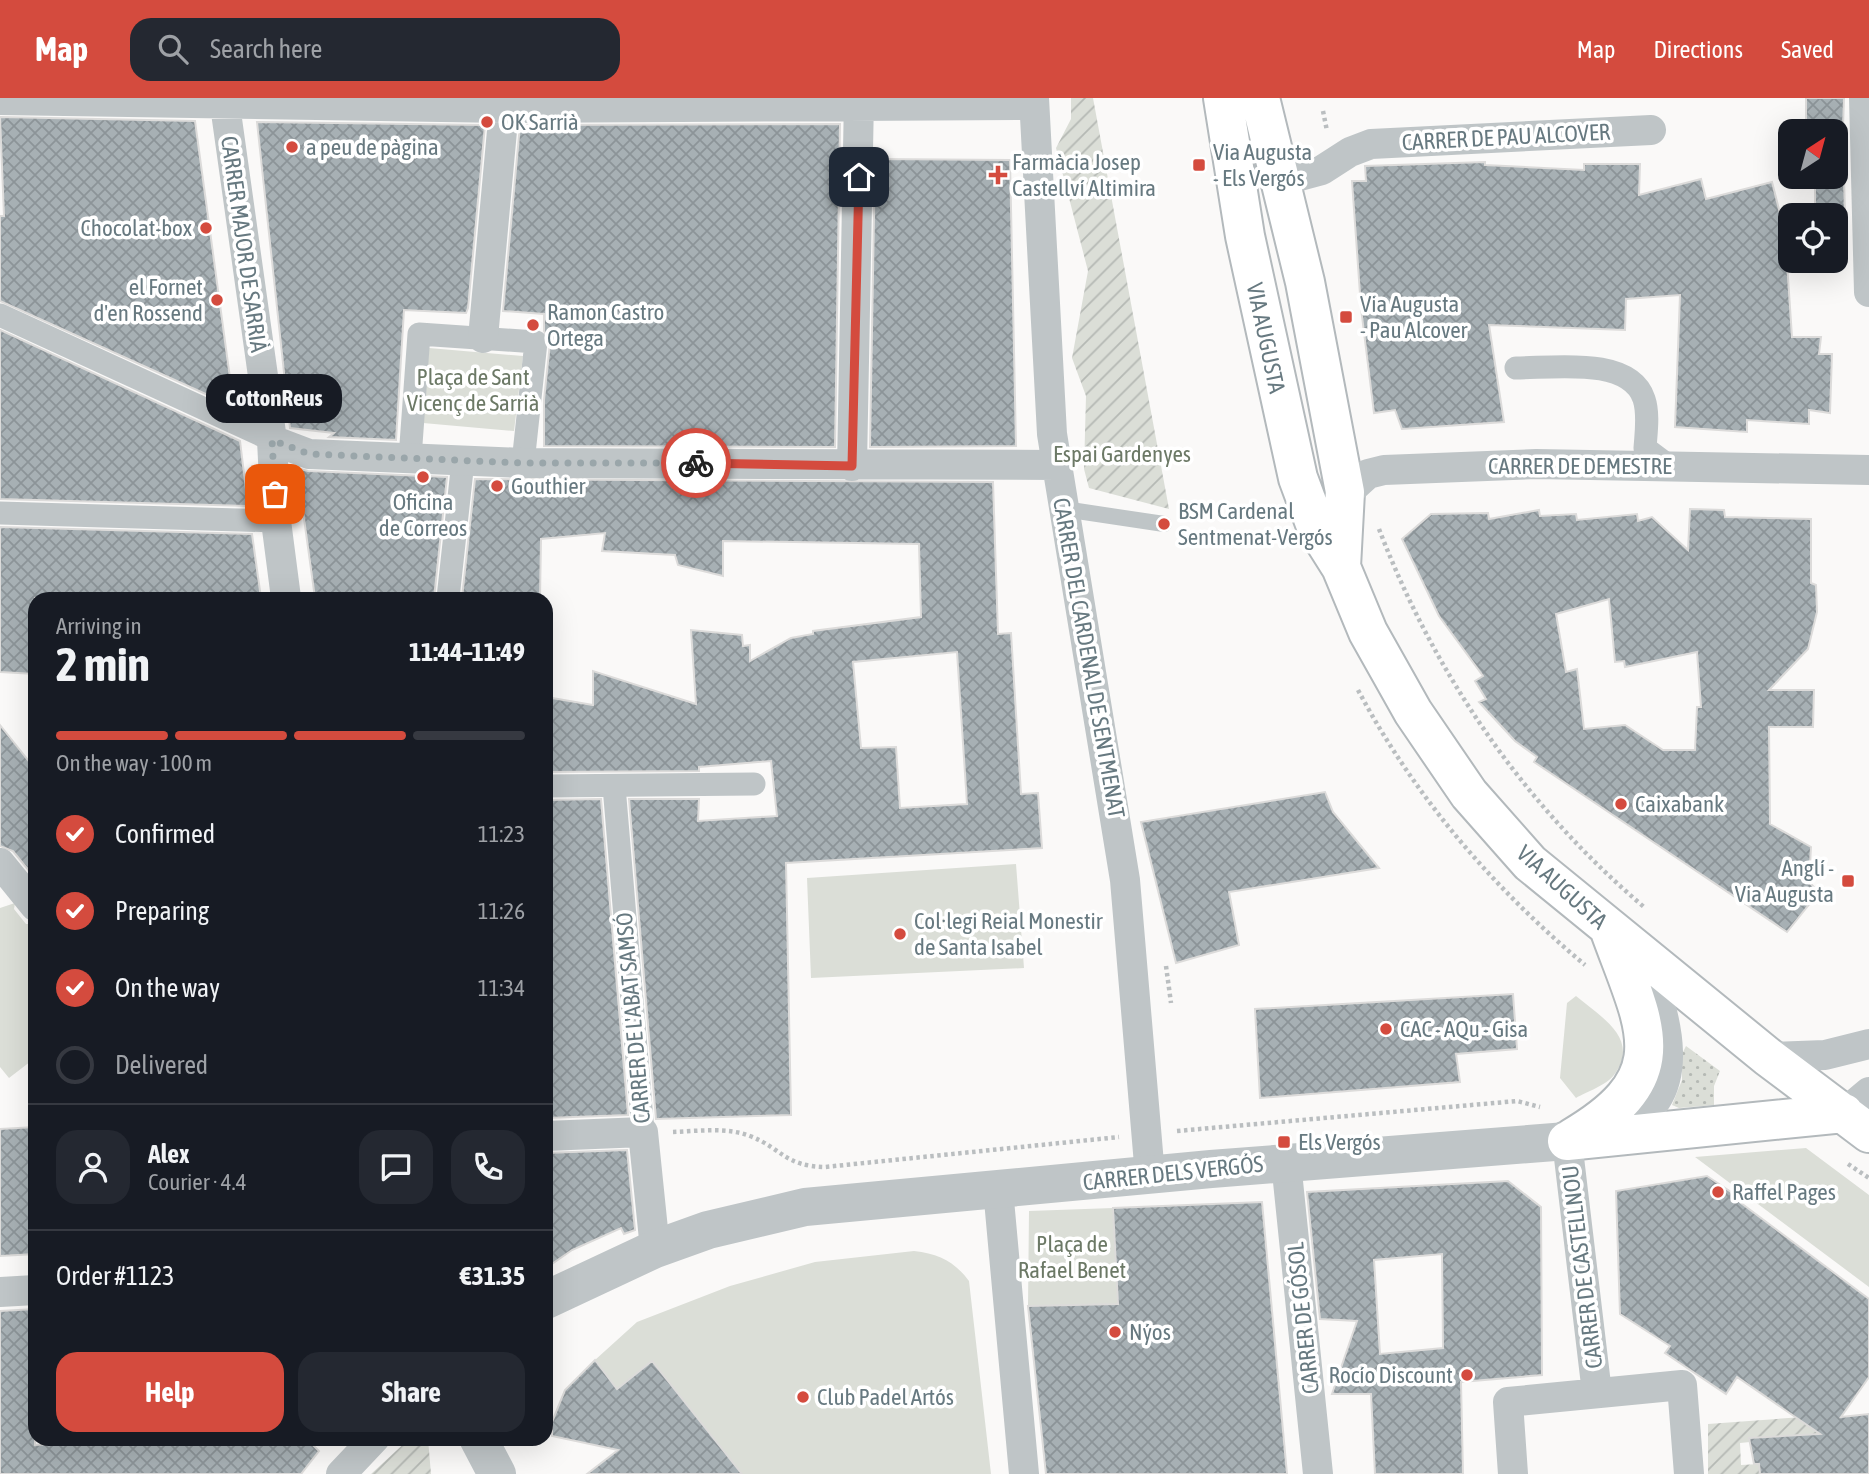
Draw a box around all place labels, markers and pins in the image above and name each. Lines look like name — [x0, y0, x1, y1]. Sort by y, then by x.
place label: OK Sarrià — [501, 109, 579, 135]
marker: OK Sarrià — [479, 114, 495, 130]
place label: a peu de pàgina — [306, 134, 439, 160]
marker: a peu de pàgina — [284, 139, 300, 155]
place label: Via Augusta - Els Vergós — [1213, 139, 1312, 191]
pin — [829, 147, 889, 207]
place label: Farmàcia Josep Castellví Altimira — [1012, 149, 1156, 201]
marker: Via Augusta - Els Vergós — [1191, 157, 1207, 173]
marker: Farmàcia Josep Castellví Altimira — [990, 167, 1006, 183]
place label: Chocolat-box — [80, 215, 192, 241]
marker: Chocolat-box — [198, 220, 214, 236]
place label: el Fornet d'en Rossend — [93, 274, 203, 326]
place label: Via Augusta - Pau Alcover — [1360, 291, 1469, 343]
marker: el Fornet d'en Rossend — [209, 292, 225, 308]
place label: Ramon Castro Ortega — [547, 299, 664, 351]
marker: Via Augusta - Pau Alcover — [1338, 309, 1354, 325]
marker: Ramon Castro Ortega — [525, 317, 541, 333]
callout: CottonReus — [207, 375, 343, 424]
pin — [245, 464, 305, 524]
marker: Oficina de Correos — [415, 469, 431, 485]
place label: Gouthier — [511, 473, 587, 499]
marker: Gouthier — [489, 478, 505, 494]
place label: Oficina de Correos — [379, 489, 467, 541]
place label: BSM Cardenal Sentmenat-Vergós — [1178, 498, 1333, 550]
marker: BSM Cardenal Sentmenat-Vergós — [1156, 516, 1172, 532]
place label: Caixabank — [1635, 791, 1724, 817]
marker: Caixabank — [1613, 796, 1629, 812]
place label: Anglí - Via Augusta — [1735, 855, 1834, 907]
marker: Anglí - Via Augusta — [1840, 873, 1856, 889]
place label: Col·legi Reial Monestir de Santa Isabel — [914, 908, 1104, 960]
marker: Col·legi Reial Monestir de Santa Isabel — [892, 926, 908, 942]
place label: CAC - AQu - Gisa — [1400, 1016, 1528, 1042]
marker: CAC - AQu - Gisa — [1378, 1021, 1394, 1037]
place label: Els Vergós — [1298, 1129, 1381, 1155]
marker: Els Vergós — [1276, 1134, 1292, 1150]
place label: Raffel Pages — [1732, 1179, 1836, 1205]
marker: Raffel Pages — [1710, 1184, 1726, 1200]
place label: Nýos — [1129, 1319, 1171, 1345]
marker: Nýos — [1107, 1324, 1123, 1340]
place label: Rocío Discount — [1328, 1362, 1453, 1388]
marker: Rocío Discount — [1459, 1367, 1475, 1383]
place label: Club Padel Artós — [817, 1384, 954, 1410]
marker: Club Padel Artós — [795, 1389, 811, 1405]

